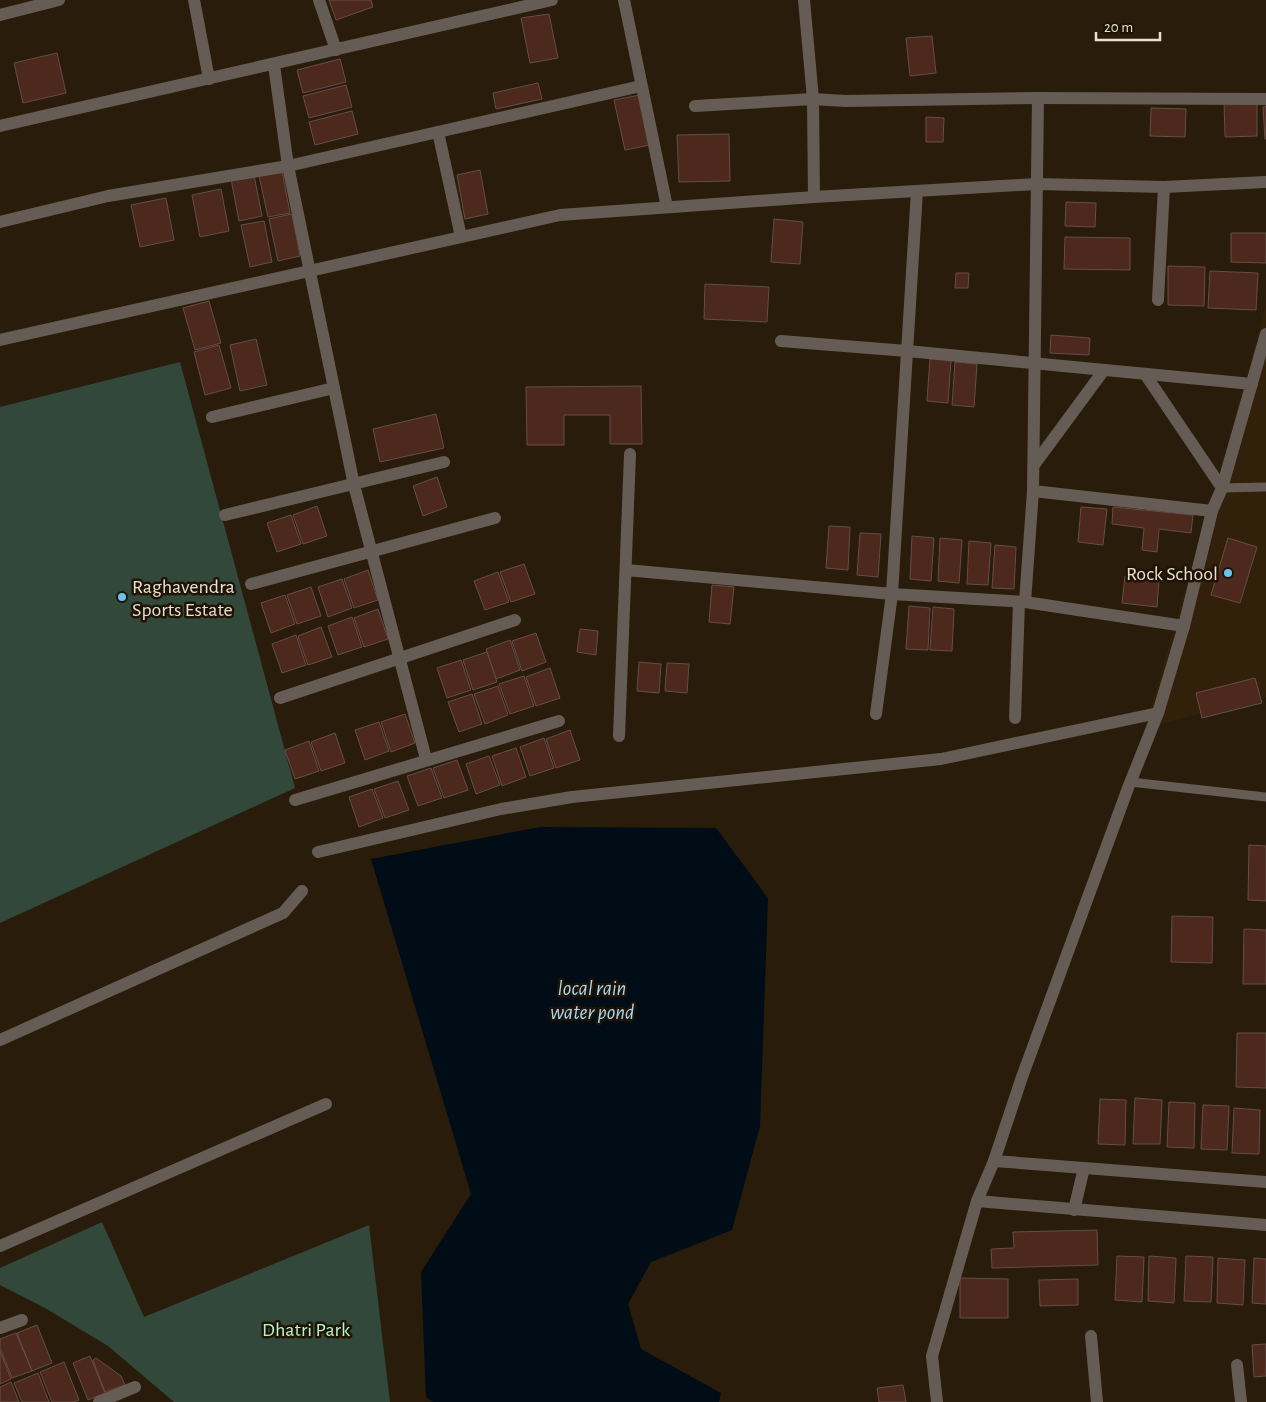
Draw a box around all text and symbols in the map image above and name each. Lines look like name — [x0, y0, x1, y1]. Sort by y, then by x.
scale bar — [1096, 10, 1160, 42]
text: 20 m — [1104, 20, 1133, 35]
place label: Rock School — [1126, 564, 1218, 584]
marker: Rock School — [1222, 567, 1234, 579]
place label: Raghavendra Sports Estate — [132, 577, 235, 620]
marker: Raghavendra Sports Estate — [116, 591, 128, 603]
water label: local rain water pond — [550, 978, 634, 1024]
park label: Dhatri Park — [262, 1320, 350, 1340]

